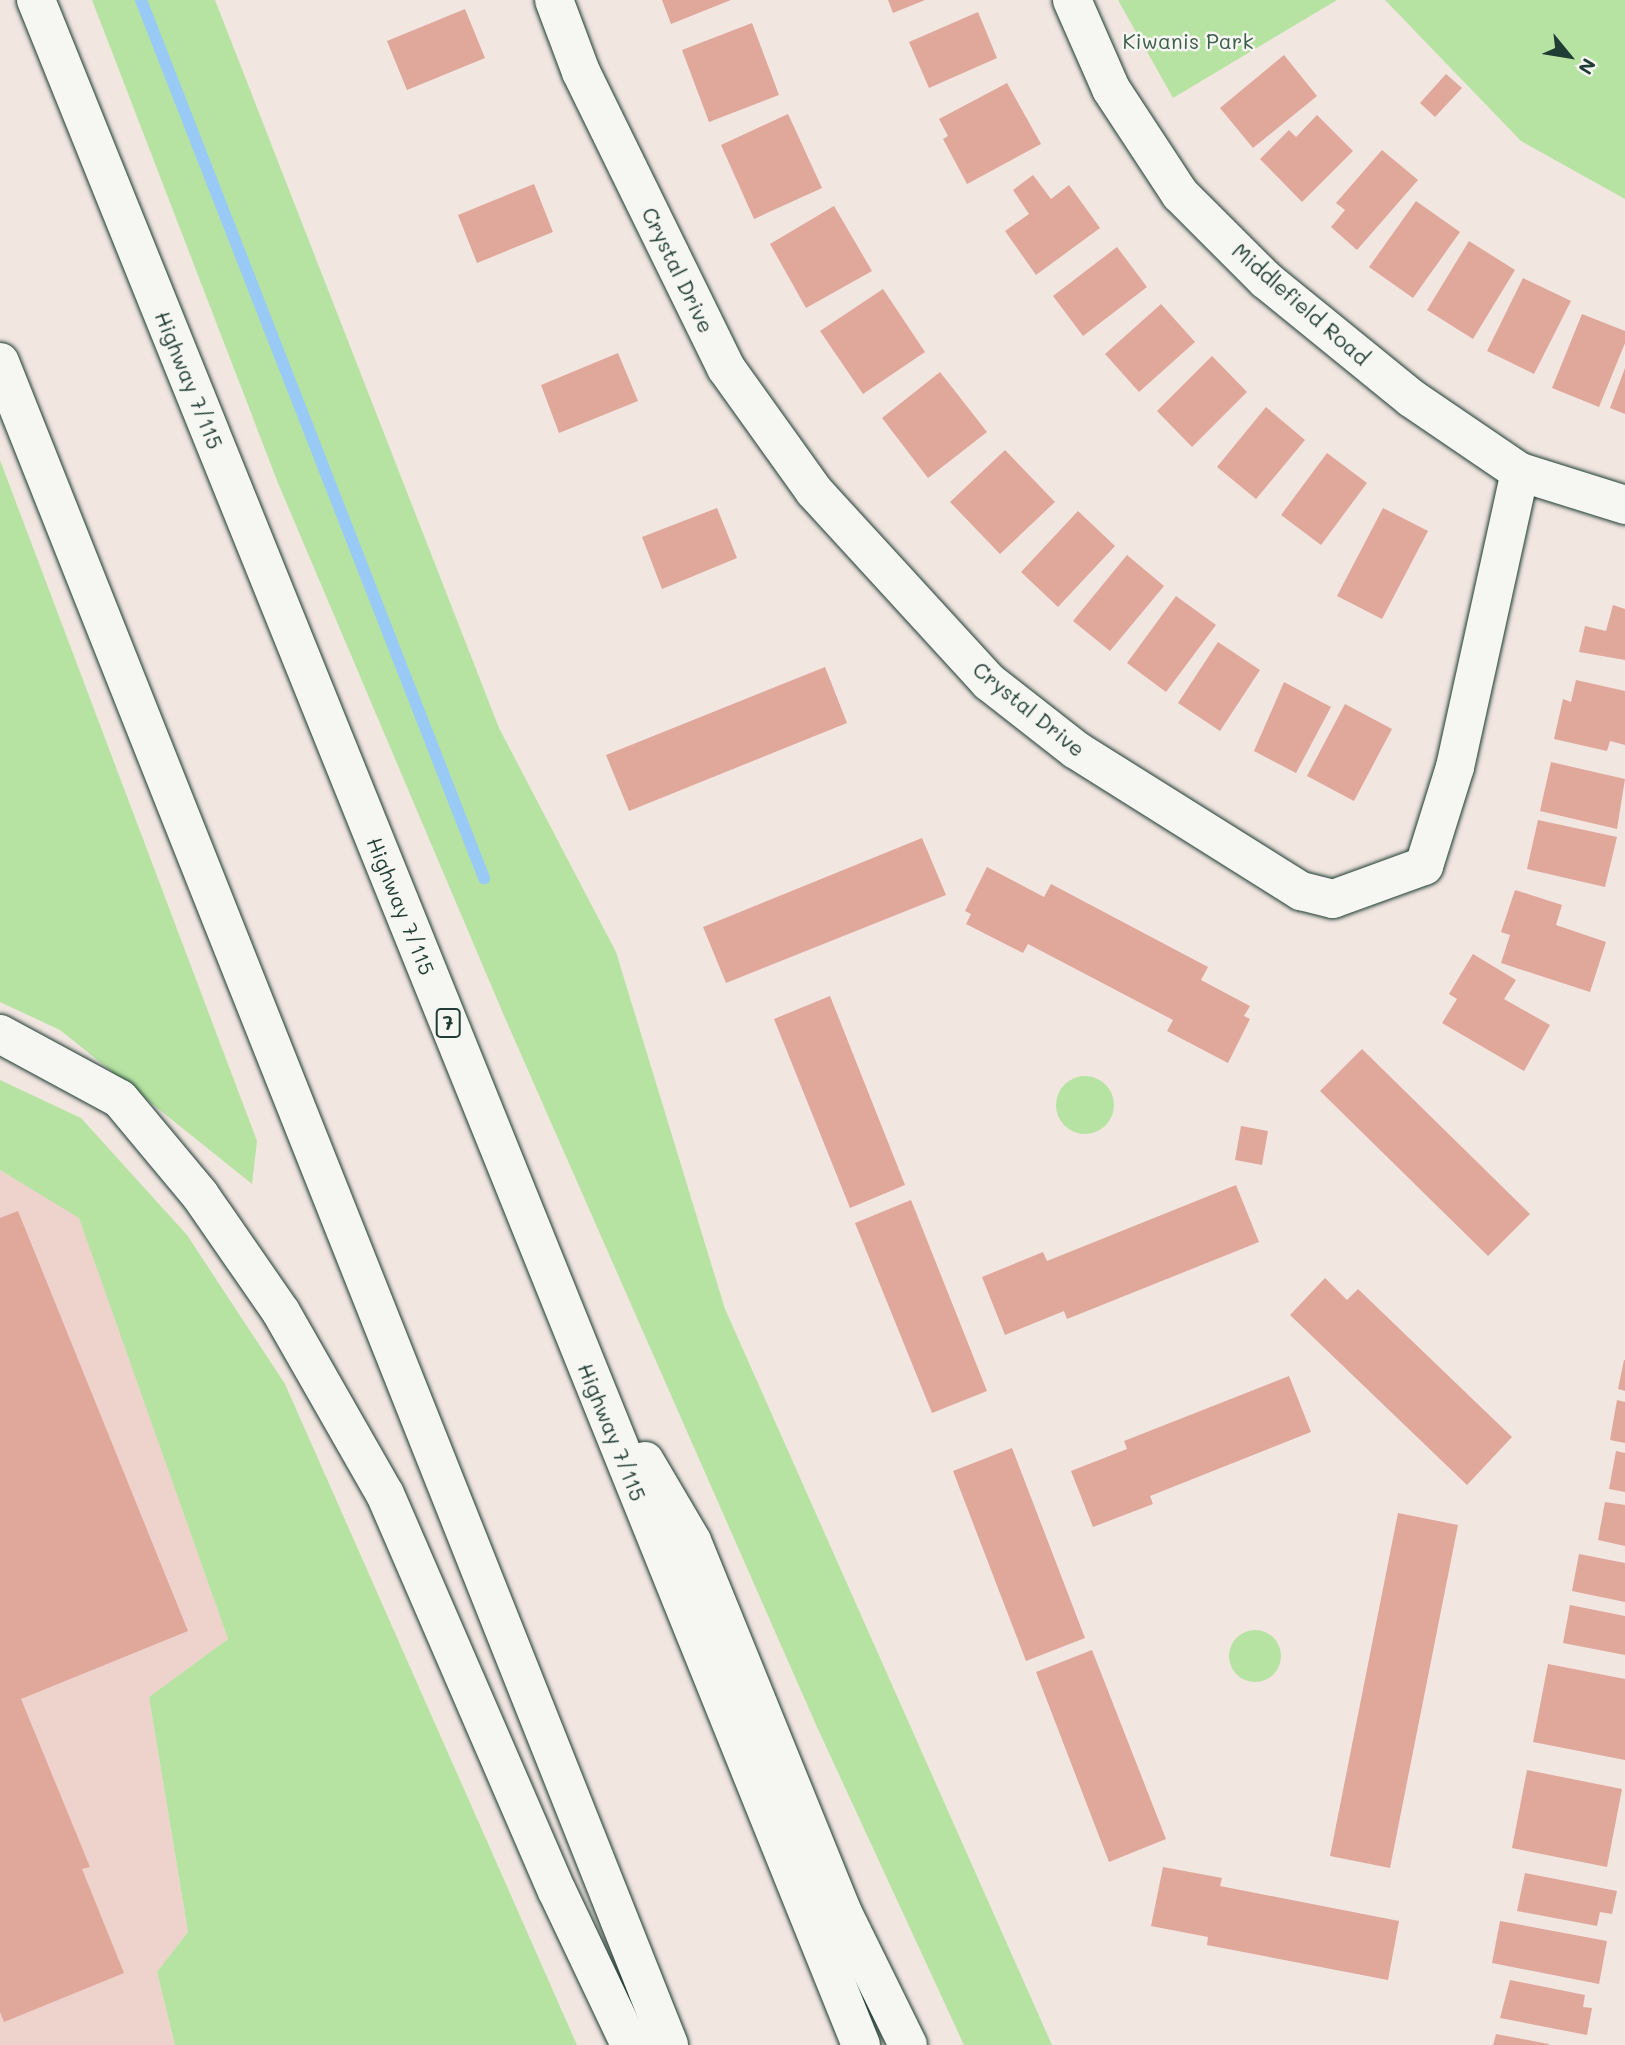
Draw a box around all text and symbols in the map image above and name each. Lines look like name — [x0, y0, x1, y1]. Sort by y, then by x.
north arrow — [1534, 21, 1604, 91]
park label: Kiwanis Park — [1122, 28, 1254, 54]
text: N — [1573, 54, 1602, 79]
street label: Crystal Drive — [637, 203, 719, 337]
street label: Middlefield Road — [1227, 238, 1375, 370]
street label: Highway 7/115 — [150, 308, 228, 452]
street label: Crystal Drive — [968, 656, 1090, 762]
street label: Highway 7/115 — [362, 834, 440, 978]
road number: 7 — [434, 1007, 462, 1038]
street label: Highway 7/115 — [573, 1360, 651, 1504]

